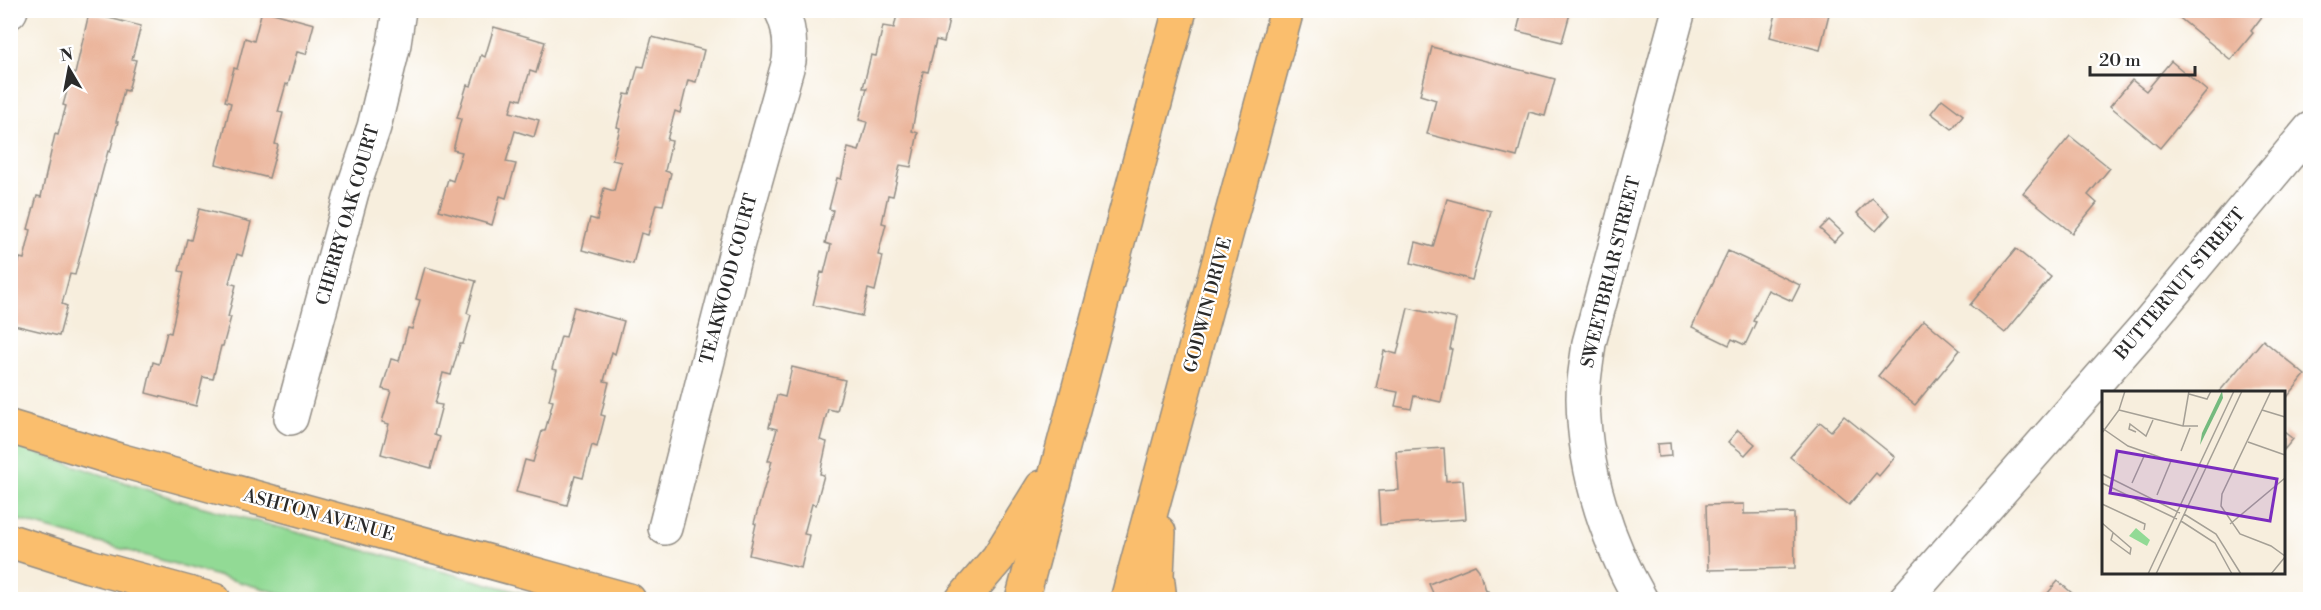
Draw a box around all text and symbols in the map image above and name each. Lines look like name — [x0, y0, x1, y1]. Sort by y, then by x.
north arrow — [39, 39, 99, 99]
scale bar — [2090, 39, 2195, 77]
text: N — [59, 44, 75, 66]
text: 20 m — [2099, 49, 2141, 72]
street label: CHERRY OAK COURT — [311, 122, 385, 308]
street label: SWEETBRIAR STREET — [1576, 174, 1646, 370]
street label: TEAKWOOD COURT — [695, 191, 763, 367]
street label: BUTTERNUT STREET — [2109, 203, 2250, 365]
street label: GODWIN DRIVE — [1179, 235, 1237, 375]
inset map — [2102, 391, 2285, 574]
street label: ASHTON AVENUE — [240, 484, 397, 546]

